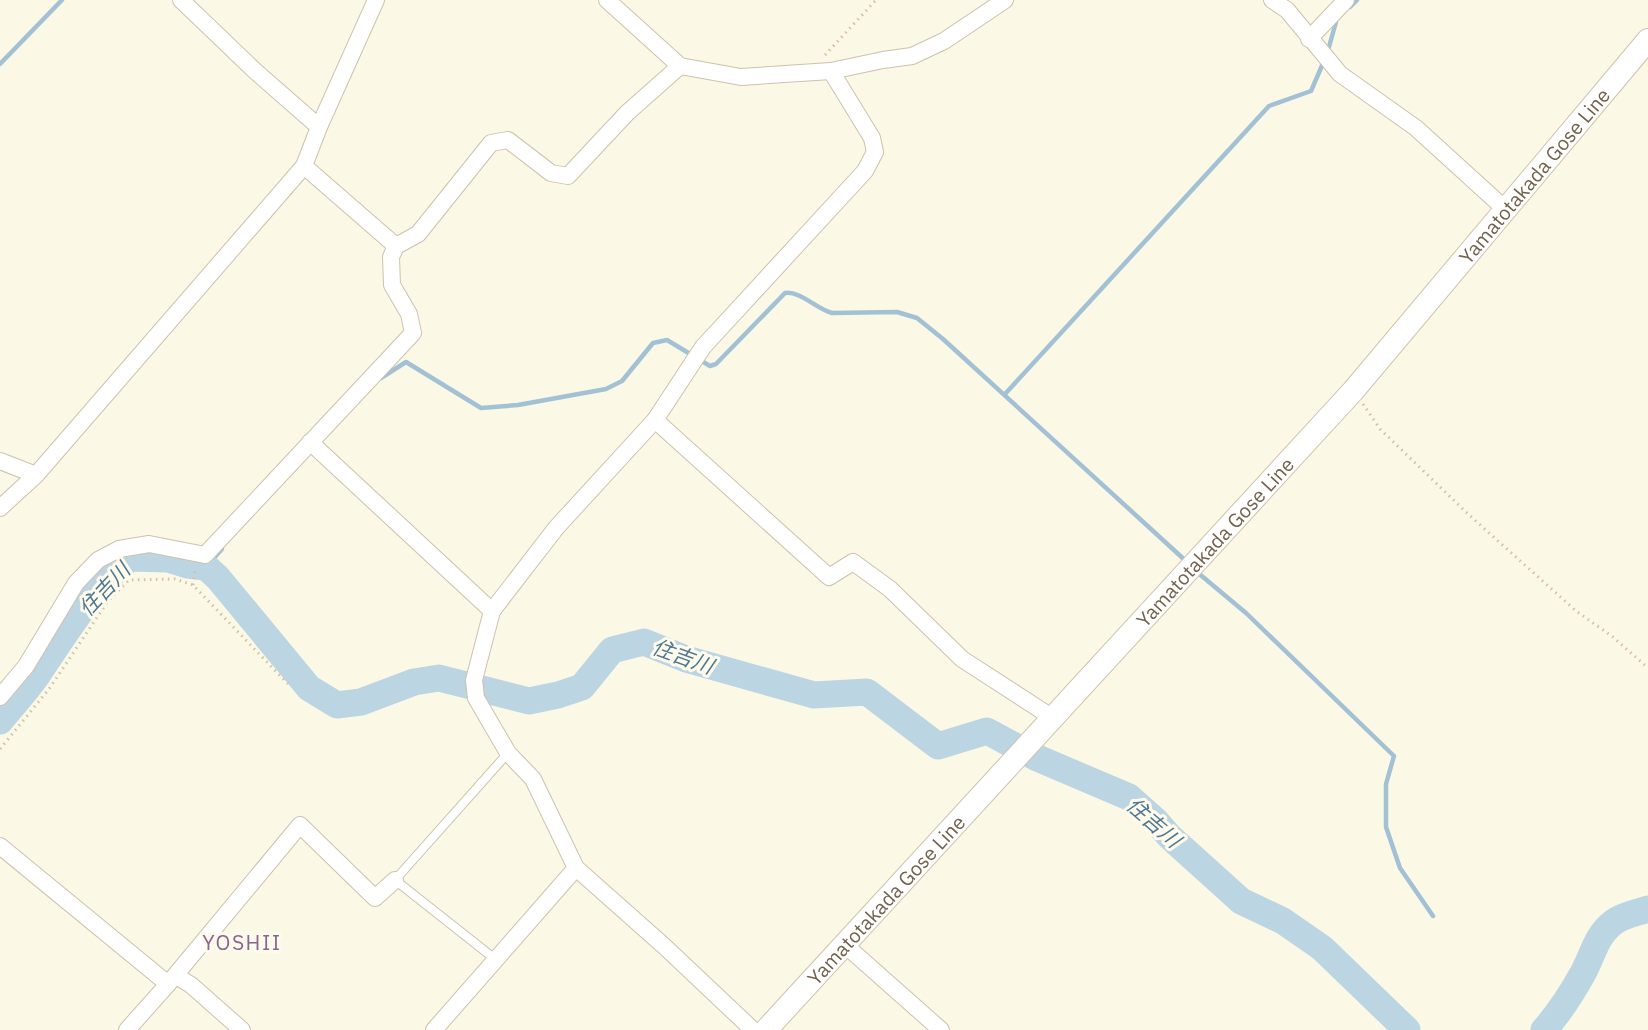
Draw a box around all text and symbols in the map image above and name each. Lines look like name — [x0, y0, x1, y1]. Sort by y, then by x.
street label: Yamatotakada Gose Line — [1452, 82, 1616, 269]
street label: Yamatotakada Gose Line — [1130, 451, 1299, 633]
water label: 住吉川 — [72, 555, 137, 622]
water label: 住吉川 — [649, 632, 719, 681]
water label: 住吉川 — [1121, 791, 1188, 855]
street label: Yamatotakada Gose Line — [801, 809, 971, 990]
district label: YOSHII — [202, 928, 282, 956]

